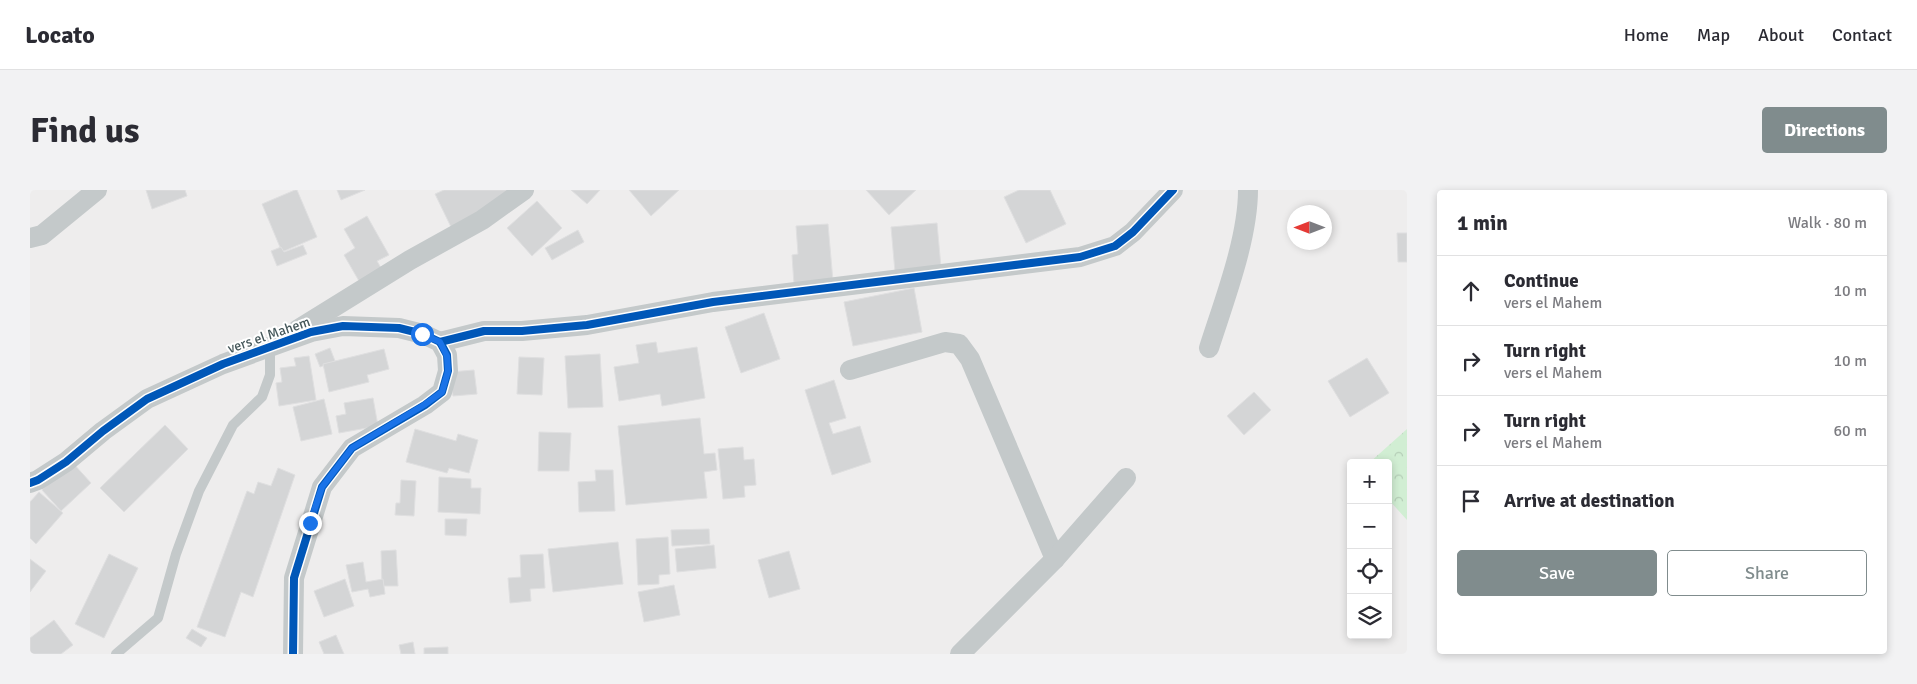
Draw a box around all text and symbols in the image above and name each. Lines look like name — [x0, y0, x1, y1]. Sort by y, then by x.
text: Locato — [25, 20, 95, 50]
text: Home — [1624, 24, 1669, 46]
text: Map — [1697, 24, 1730, 46]
text: About — [1758, 24, 1804, 46]
text: Contact — [1832, 24, 1892, 46]
button: Directions — [1762, 107, 1887, 153]
text: Find us — [30, 109, 140, 152]
north arrow — [1287, 205, 1332, 250]
text: 1 min — [1457, 210, 1508, 236]
text: Walk · 80 m — [1788, 213, 1867, 233]
text: Continue — [1504, 269, 1579, 293]
icon: ahead — [1457, 277, 1485, 305]
text: 10 m — [1833, 281, 1867, 301]
text: vers el Mahem — [1504, 293, 1602, 313]
street label: vers el Mahem — [226, 313, 312, 357]
route start — [411, 323, 434, 346]
text: Turn right — [1504, 339, 1586, 363]
icon: right — [1457, 347, 1485, 375]
text: 10 m — [1833, 351, 1867, 371]
text: vers el Mahem — [1504, 363, 1602, 383]
text: Turn right — [1504, 409, 1586, 433]
icon: right — [1457, 417, 1485, 445]
text: 60 m — [1833, 421, 1867, 441]
text: vers el Mahem — [1504, 433, 1602, 453]
map controls — [1347, 459, 1392, 639]
button: + — [1347, 459, 1392, 504]
icon: arrive — [1457, 487, 1485, 515]
text: Arrive at destination — [1504, 489, 1675, 513]
button: − — [1347, 504, 1392, 549]
route end — [299, 512, 322, 535]
button: locate — [1347, 549, 1392, 594]
button: Save — [1457, 550, 1657, 596]
button: Share — [1667, 550, 1867, 596]
button: layers — [1347, 594, 1392, 639]

